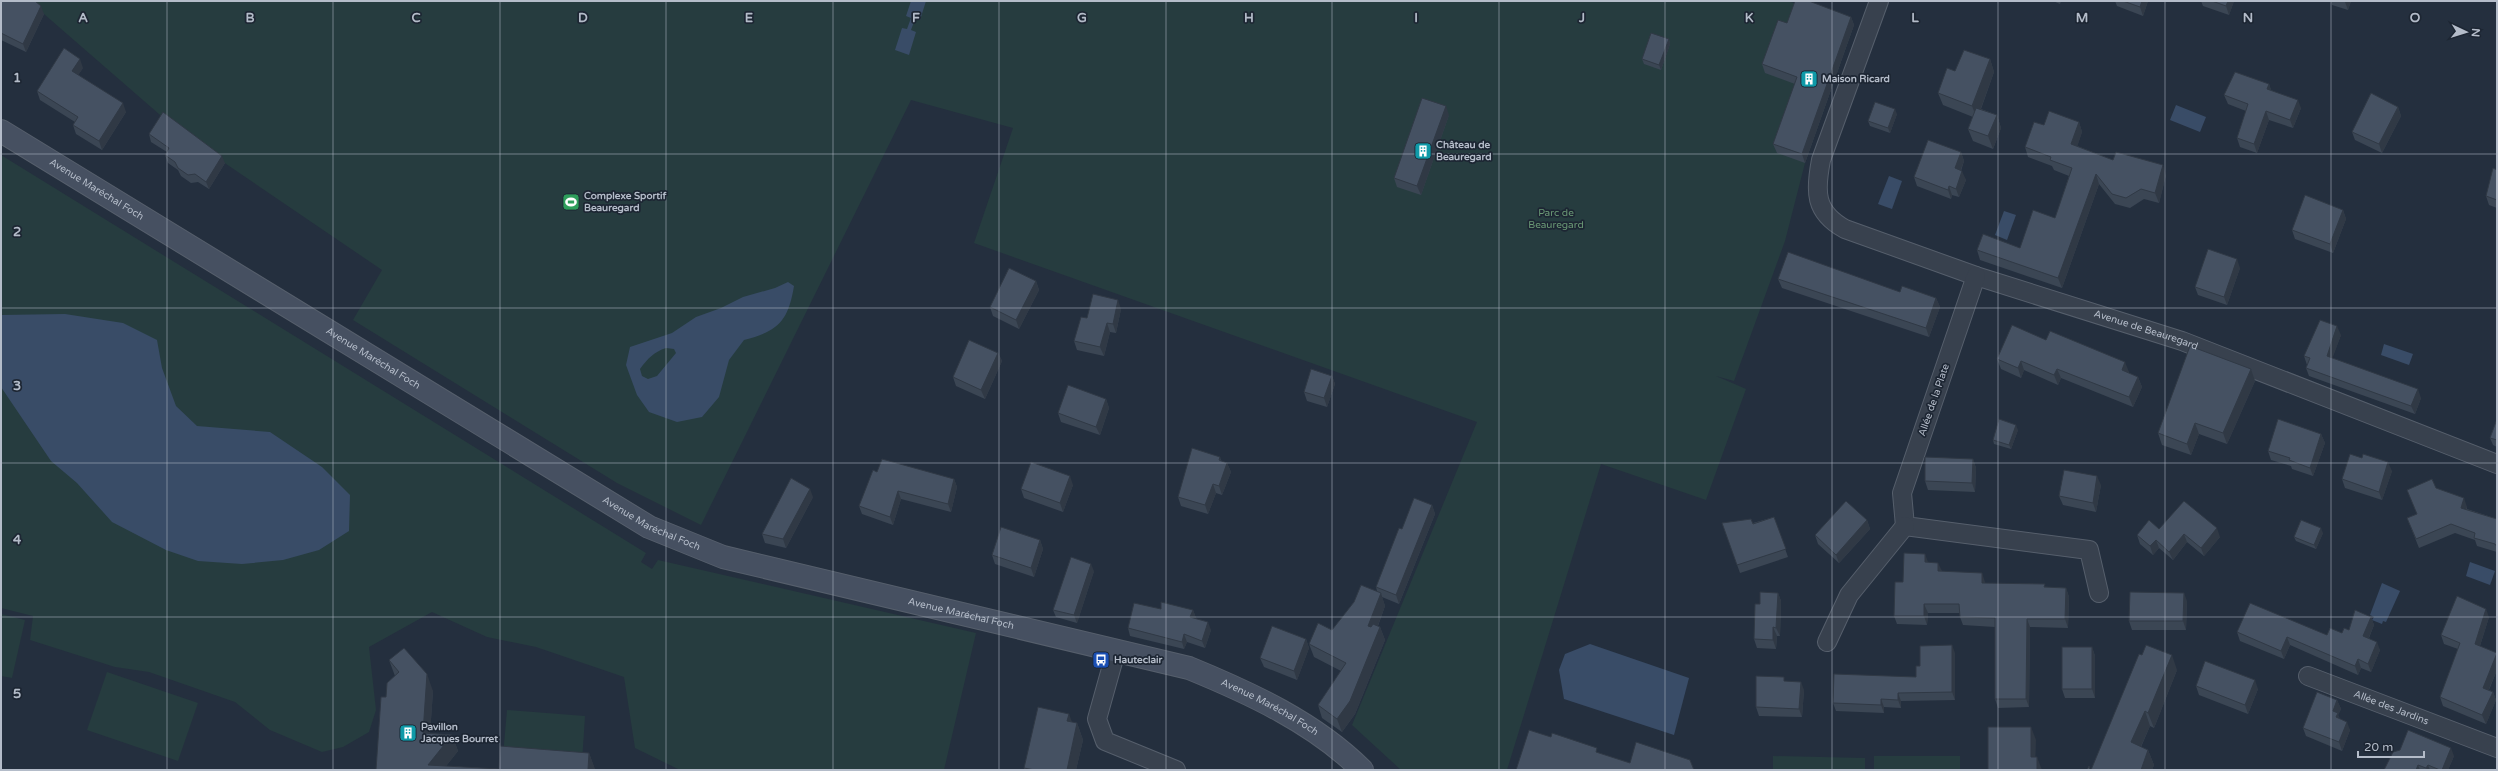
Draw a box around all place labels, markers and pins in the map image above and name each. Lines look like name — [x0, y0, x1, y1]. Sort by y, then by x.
building icon: Maison Ricard — [1799, 69, 1819, 89]
place label: Maison Ricard — [1822, 73, 1890, 85]
place label: Château de Beauregard — [1436, 139, 1491, 163]
building icon: Château de Beauregard — [1413, 141, 1433, 161]
place label: Complexe Sportif Beauregard — [584, 190, 667, 214]
sports icon: Complexe Sportif Beauregard — [561, 192, 581, 212]
bus stop icon: Hauteclair — [1091, 650, 1111, 670]
place label: Hauteclair — [1114, 654, 1163, 666]
place label: Pavillon Jacques Bourret — [420, 721, 498, 745]
building icon: Pavillon Jacques Bourret — [398, 723, 418, 743]

